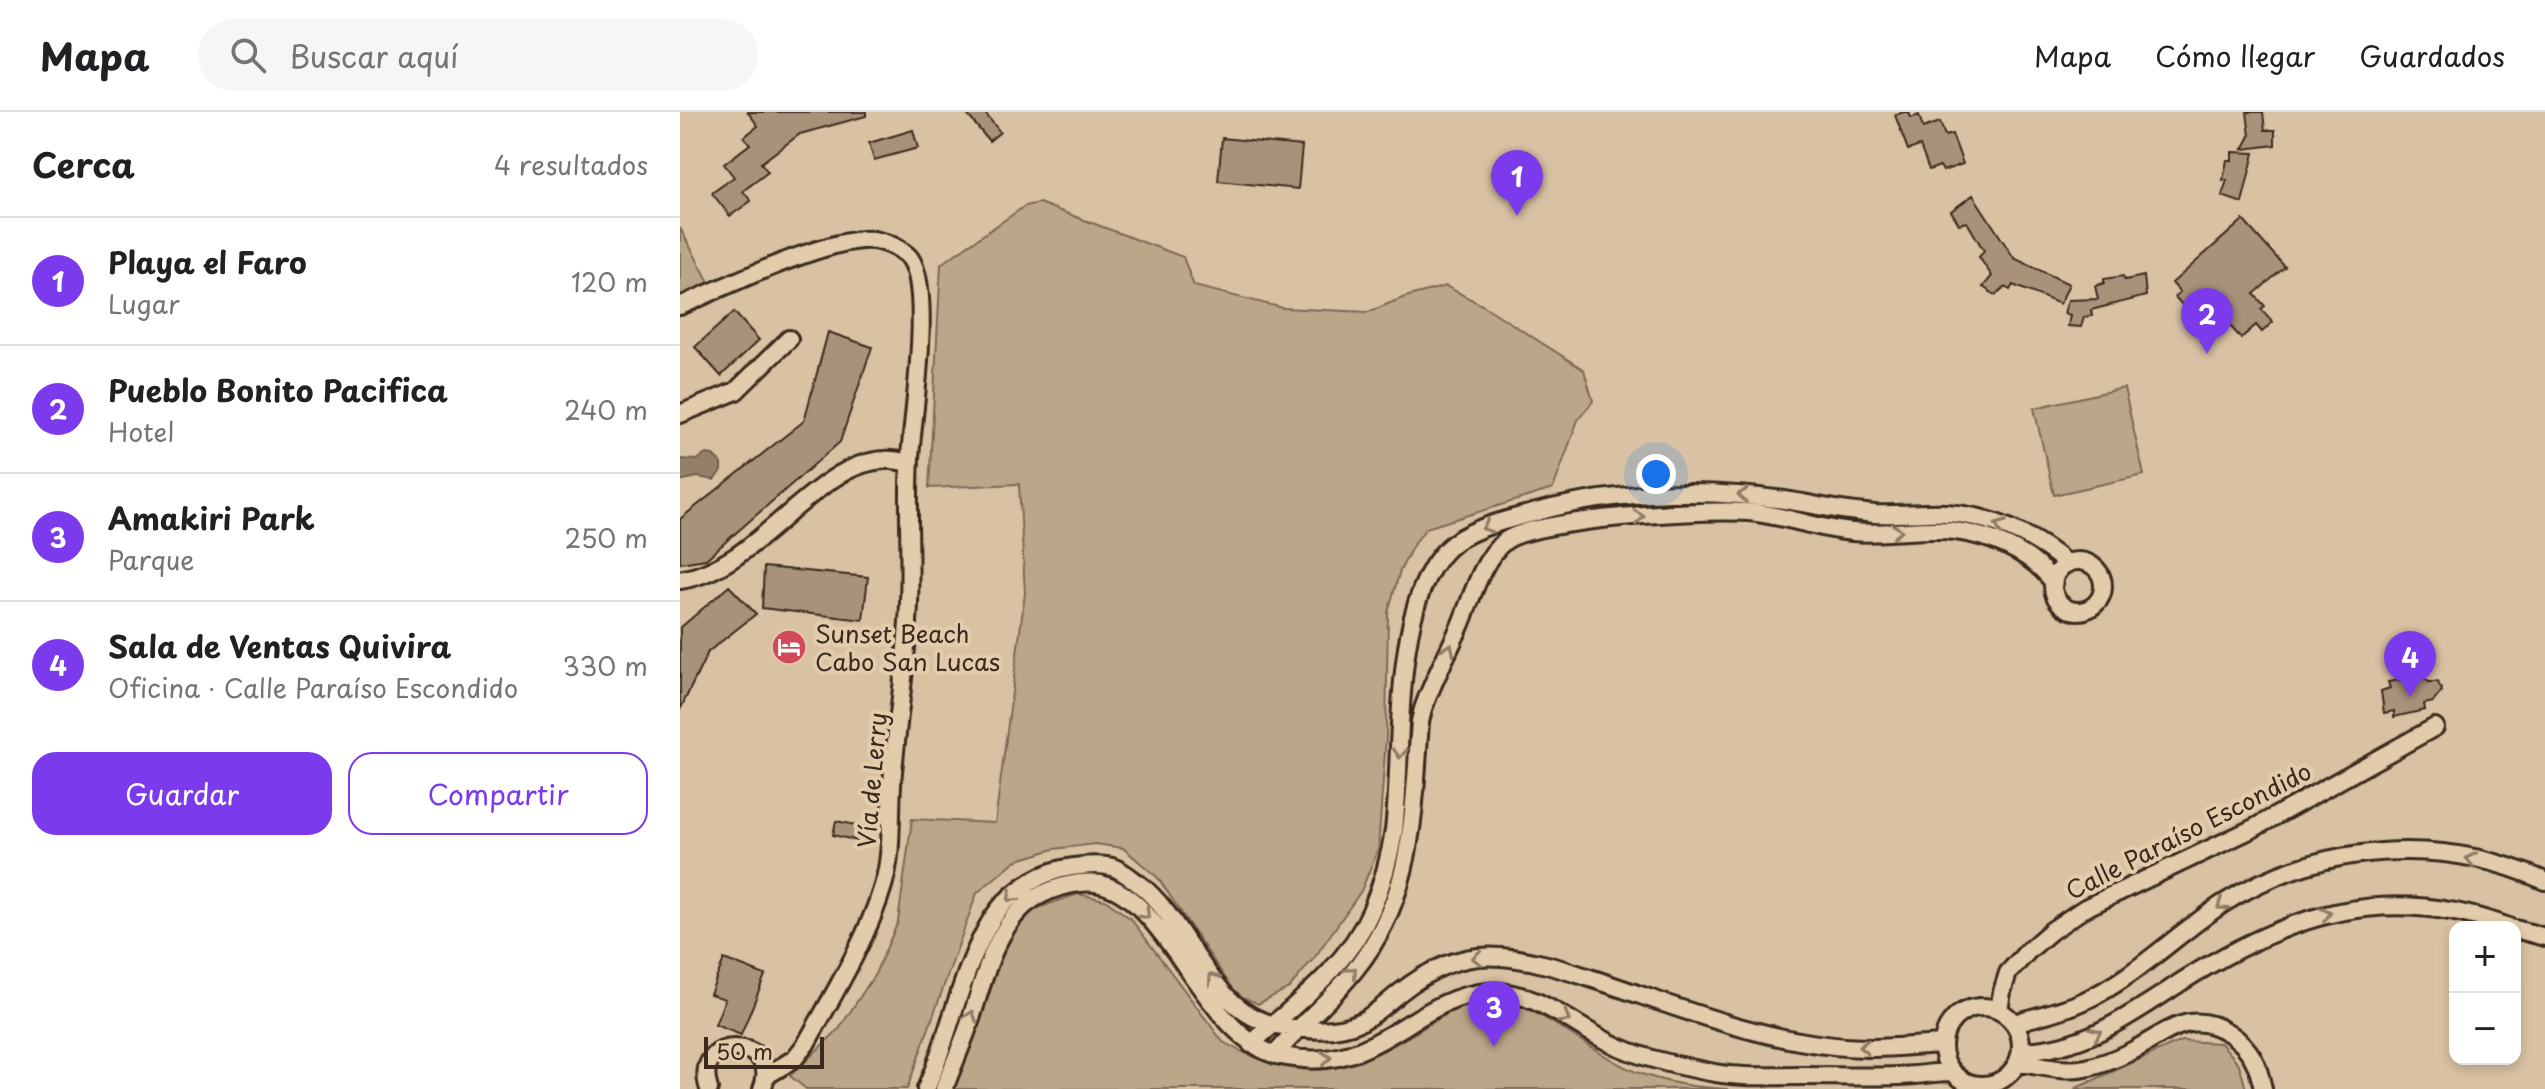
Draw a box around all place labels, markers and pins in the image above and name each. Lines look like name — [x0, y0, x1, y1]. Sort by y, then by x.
pin: 1 — [1491, 150, 1543, 216]
pin: 2 — [2181, 288, 2233, 354]
place label: Sunset Beach Cabo San Lucas — [815, 615, 1000, 679]
hotel icon: Sunset Beach Cabo San Lucas — [770, 628, 808, 666]
pin: 4 — [2384, 631, 2436, 697]
pin: 3 — [1468, 981, 1520, 1047]

